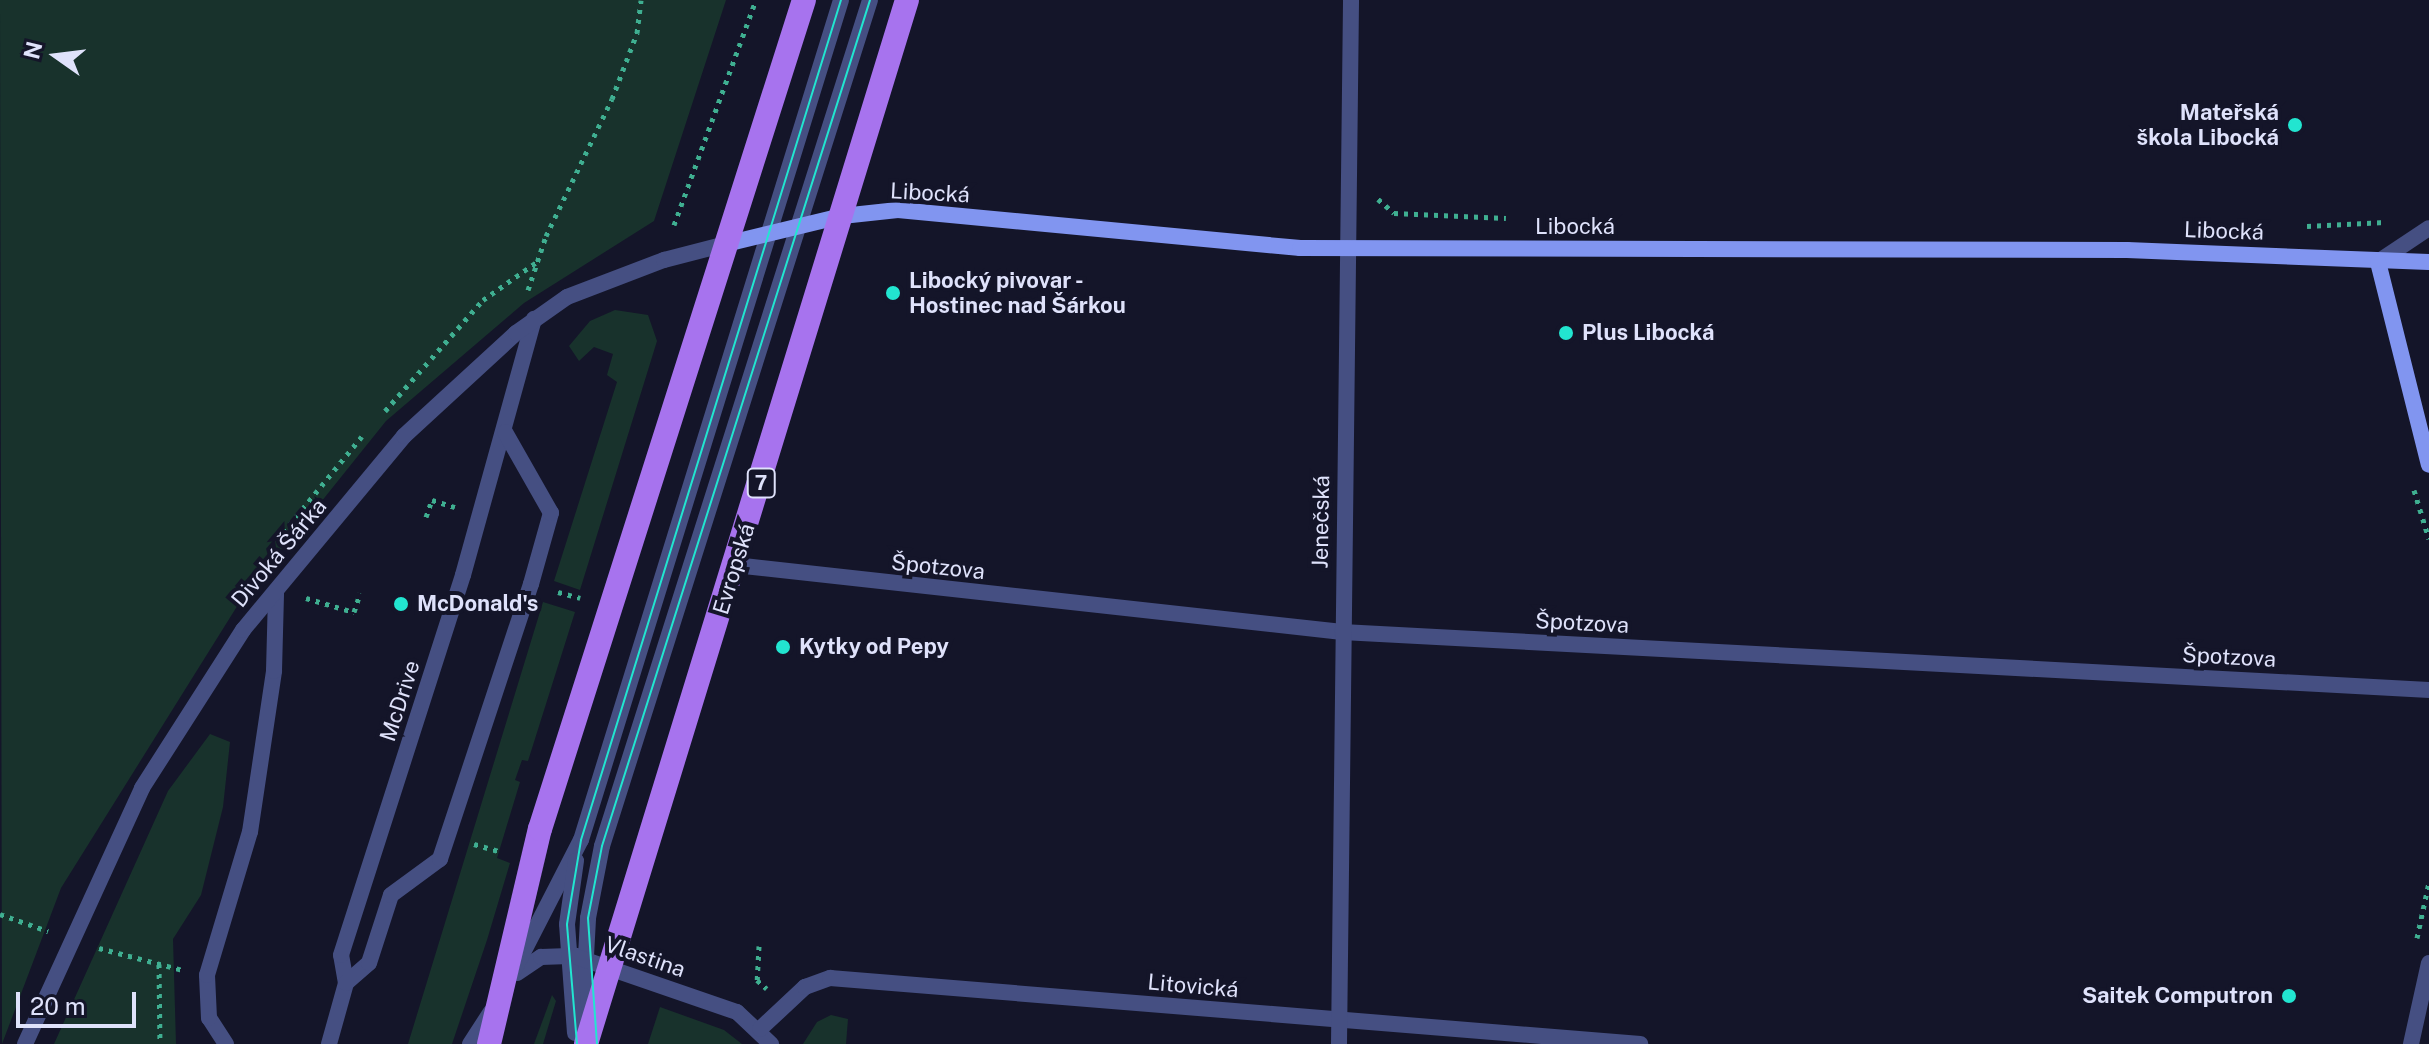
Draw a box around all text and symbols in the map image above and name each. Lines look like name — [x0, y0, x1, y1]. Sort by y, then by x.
north arrow — [16, 16, 96, 96]
text: N — [18, 39, 47, 62]
place label: Mateřská škola Libocká — [2137, 99, 2279, 150]
marker: Mateřská škola Libocká — [2286, 116, 2304, 134]
street label: Libocká — [889, 178, 971, 208]
street label: Libocká — [1535, 214, 1615, 240]
street label: Libocká — [2184, 216, 2264, 246]
place label: Libocký pivovar - Hostinec nad Šárkou — [909, 267, 1126, 318]
marker: Libocký pivovar - Hostinec nad Šárkou — [884, 284, 902, 302]
place label: Plus Libocká — [1582, 320, 1715, 346]
marker: Plus Libocká — [1557, 324, 1575, 342]
road number: 7 — [745, 467, 777, 499]
street label: Jenečská — [1307, 475, 1335, 569]
street label: Divoká Šárka — [226, 493, 332, 613]
street label: Evropská — [708, 520, 760, 618]
street label: Špotzova — [890, 549, 986, 585]
place label: McDonald's — [417, 591, 538, 617]
marker: McDonald's — [392, 595, 410, 613]
street label: Špotzova — [1534, 607, 1630, 639]
place label: Kytky od Pepy — [799, 634, 949, 660]
marker: Kytky od Pepy — [774, 638, 792, 656]
street label: Špotzova — [2181, 641, 2277, 673]
street label: McDrive — [375, 657, 425, 745]
street label: Vlastina — [601, 931, 689, 983]
street label: Litovická — [1146, 969, 1240, 1003]
scale bar — [20, 976, 140, 1026]
place label: Saitek Computron — [2082, 983, 2273, 1009]
marker: Saitek Computron — [2280, 987, 2298, 1005]
text: 20 m — [30, 992, 86, 1020]

